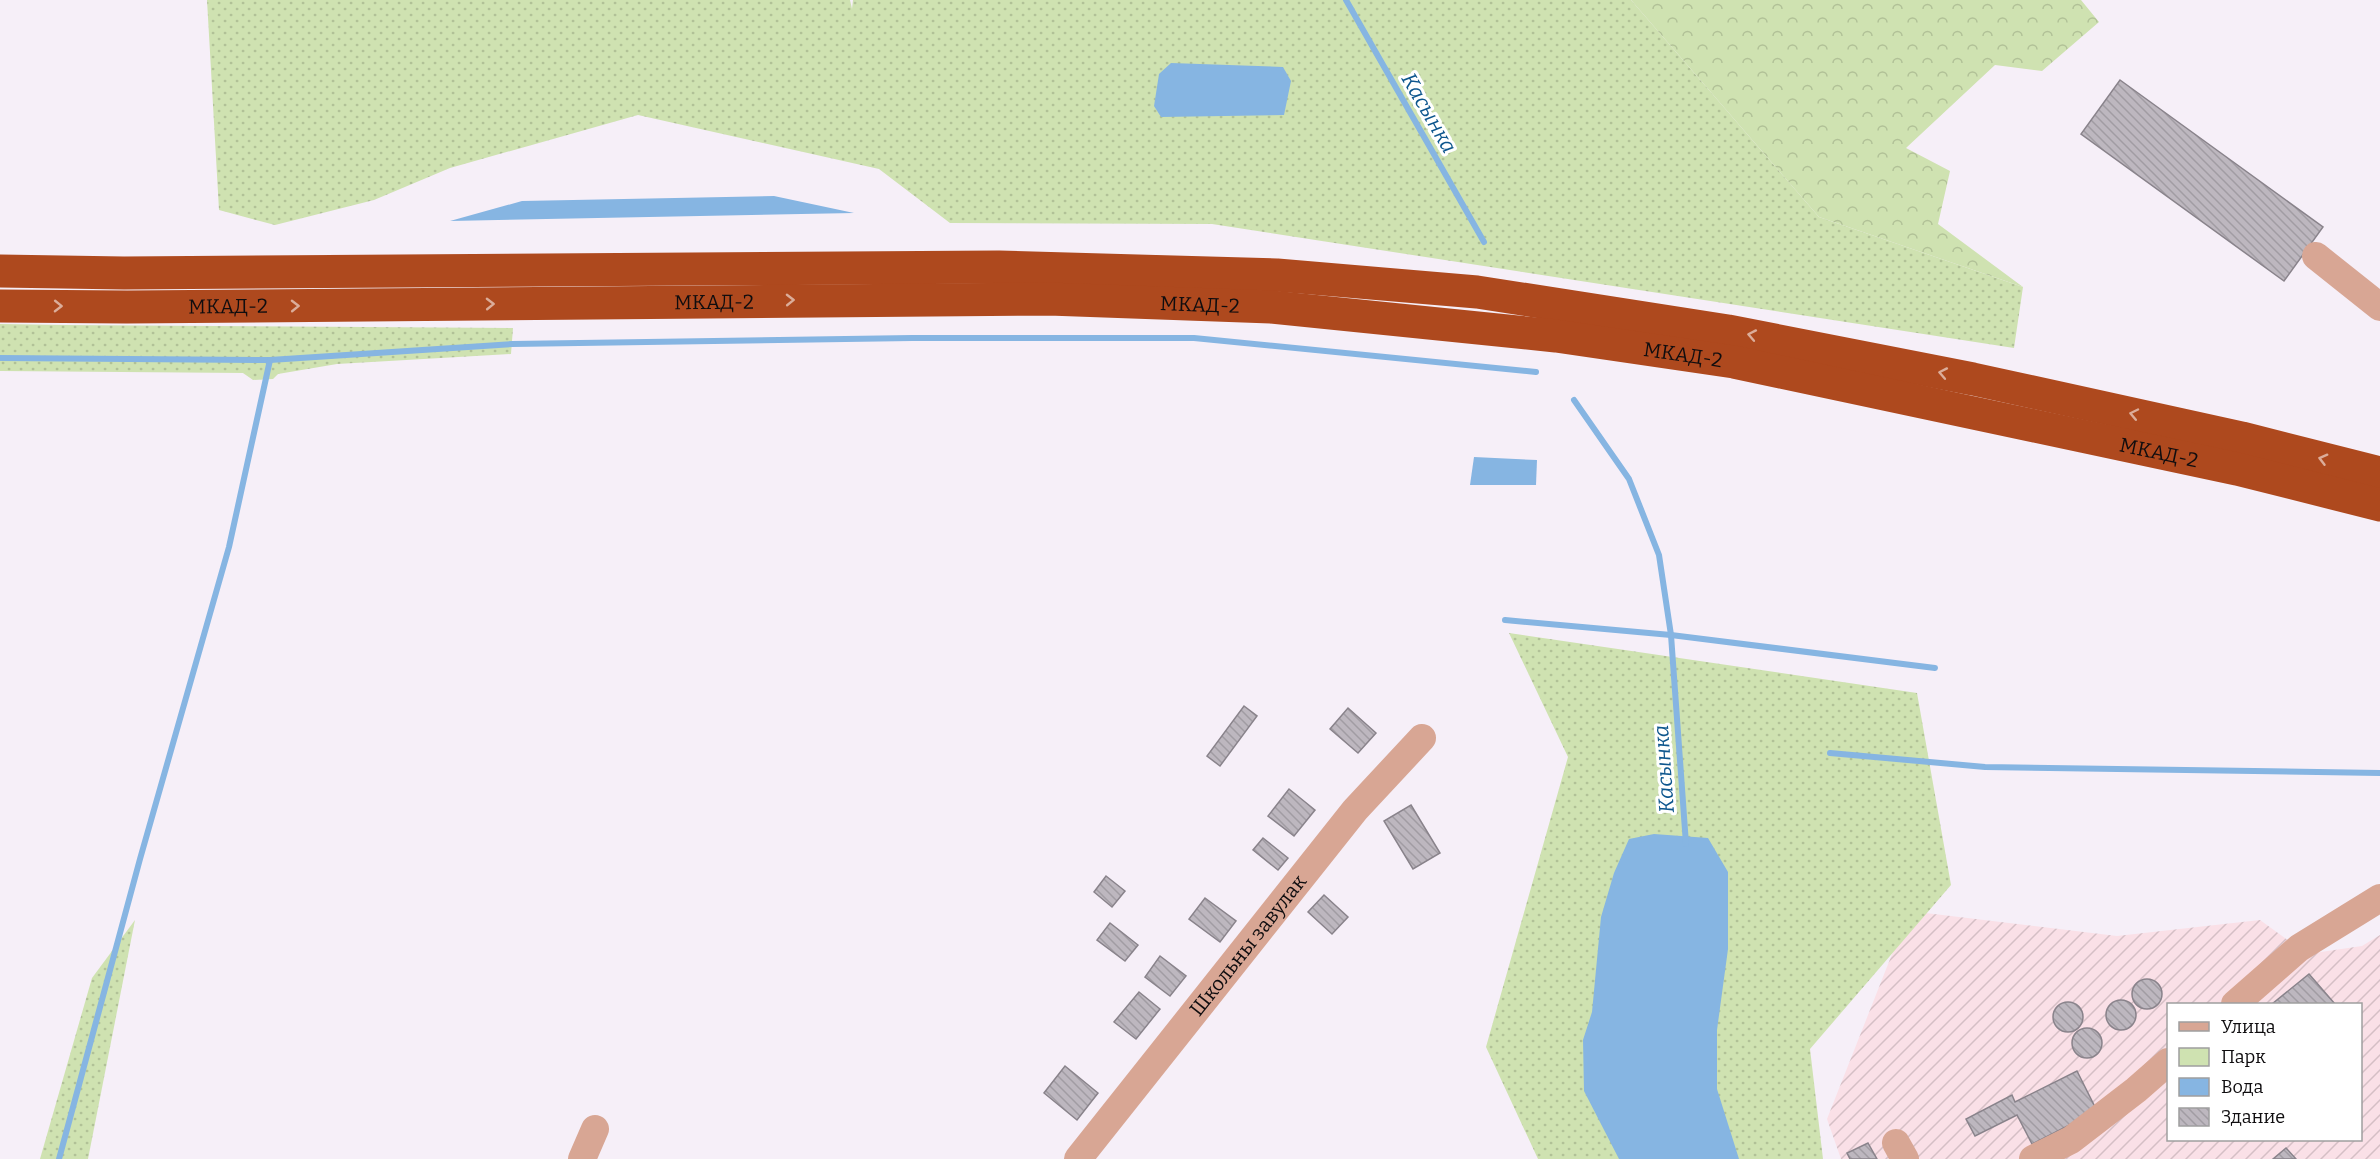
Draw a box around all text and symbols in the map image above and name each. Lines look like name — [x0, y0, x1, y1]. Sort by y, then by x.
water label: Касынка — [1396, 68, 1462, 158]
street label: МКАД-2 — [674, 290, 754, 314]
street label: МКАД-2 — [1160, 291, 1240, 318]
street label: МКАД-2 — [188, 294, 268, 318]
one-way arrow — [786, 294, 795, 306]
one-way arrow — [486, 297, 495, 310]
one-way arrow — [291, 299, 300, 312]
one-way arrow — [54, 300, 63, 313]
one-way arrow — [1747, 329, 1757, 342]
street label: МКАД-2 — [1642, 337, 1724, 372]
one-way arrow — [1938, 367, 1948, 380]
one-way arrow — [2129, 408, 2139, 421]
street label: МКАД-2 — [2118, 432, 2200, 472]
one-way arrow — [2319, 453, 2329, 466]
water label: Касынка — [1648, 724, 1680, 814]
street label: Школьны завулак — [1184, 869, 1311, 1021]
legend — [2167, 1003, 2362, 1141]
text: Улица — [2221, 1016, 2276, 1038]
text: Парк — [2221, 1046, 2266, 1068]
text: Вода — [2221, 1076, 2263, 1098]
text: Здание — [2221, 1106, 2285, 1128]

